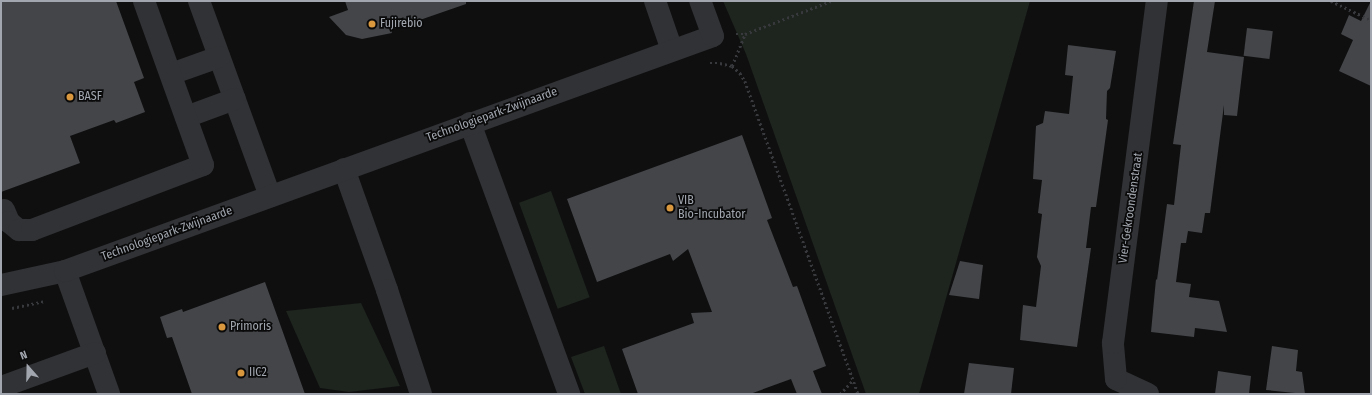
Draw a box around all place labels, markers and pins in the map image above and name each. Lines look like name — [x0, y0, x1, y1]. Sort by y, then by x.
place label: Fujirebio — [380, 17, 423, 31]
marker: Fujirebio — [367, 19, 377, 29]
place label: BASF — [78, 90, 102, 104]
marker: BASF — [65, 92, 75, 102]
place label: VIB Bio-Incubator — [678, 194, 746, 222]
marker: VIB Bio-Incubator — [665, 203, 675, 213]
place label: Primoris — [230, 320, 271, 334]
marker: Primoris — [217, 322, 227, 332]
place label: IIC2 — [249, 366, 267, 380]
marker: IIC2 — [236, 368, 246, 378]

